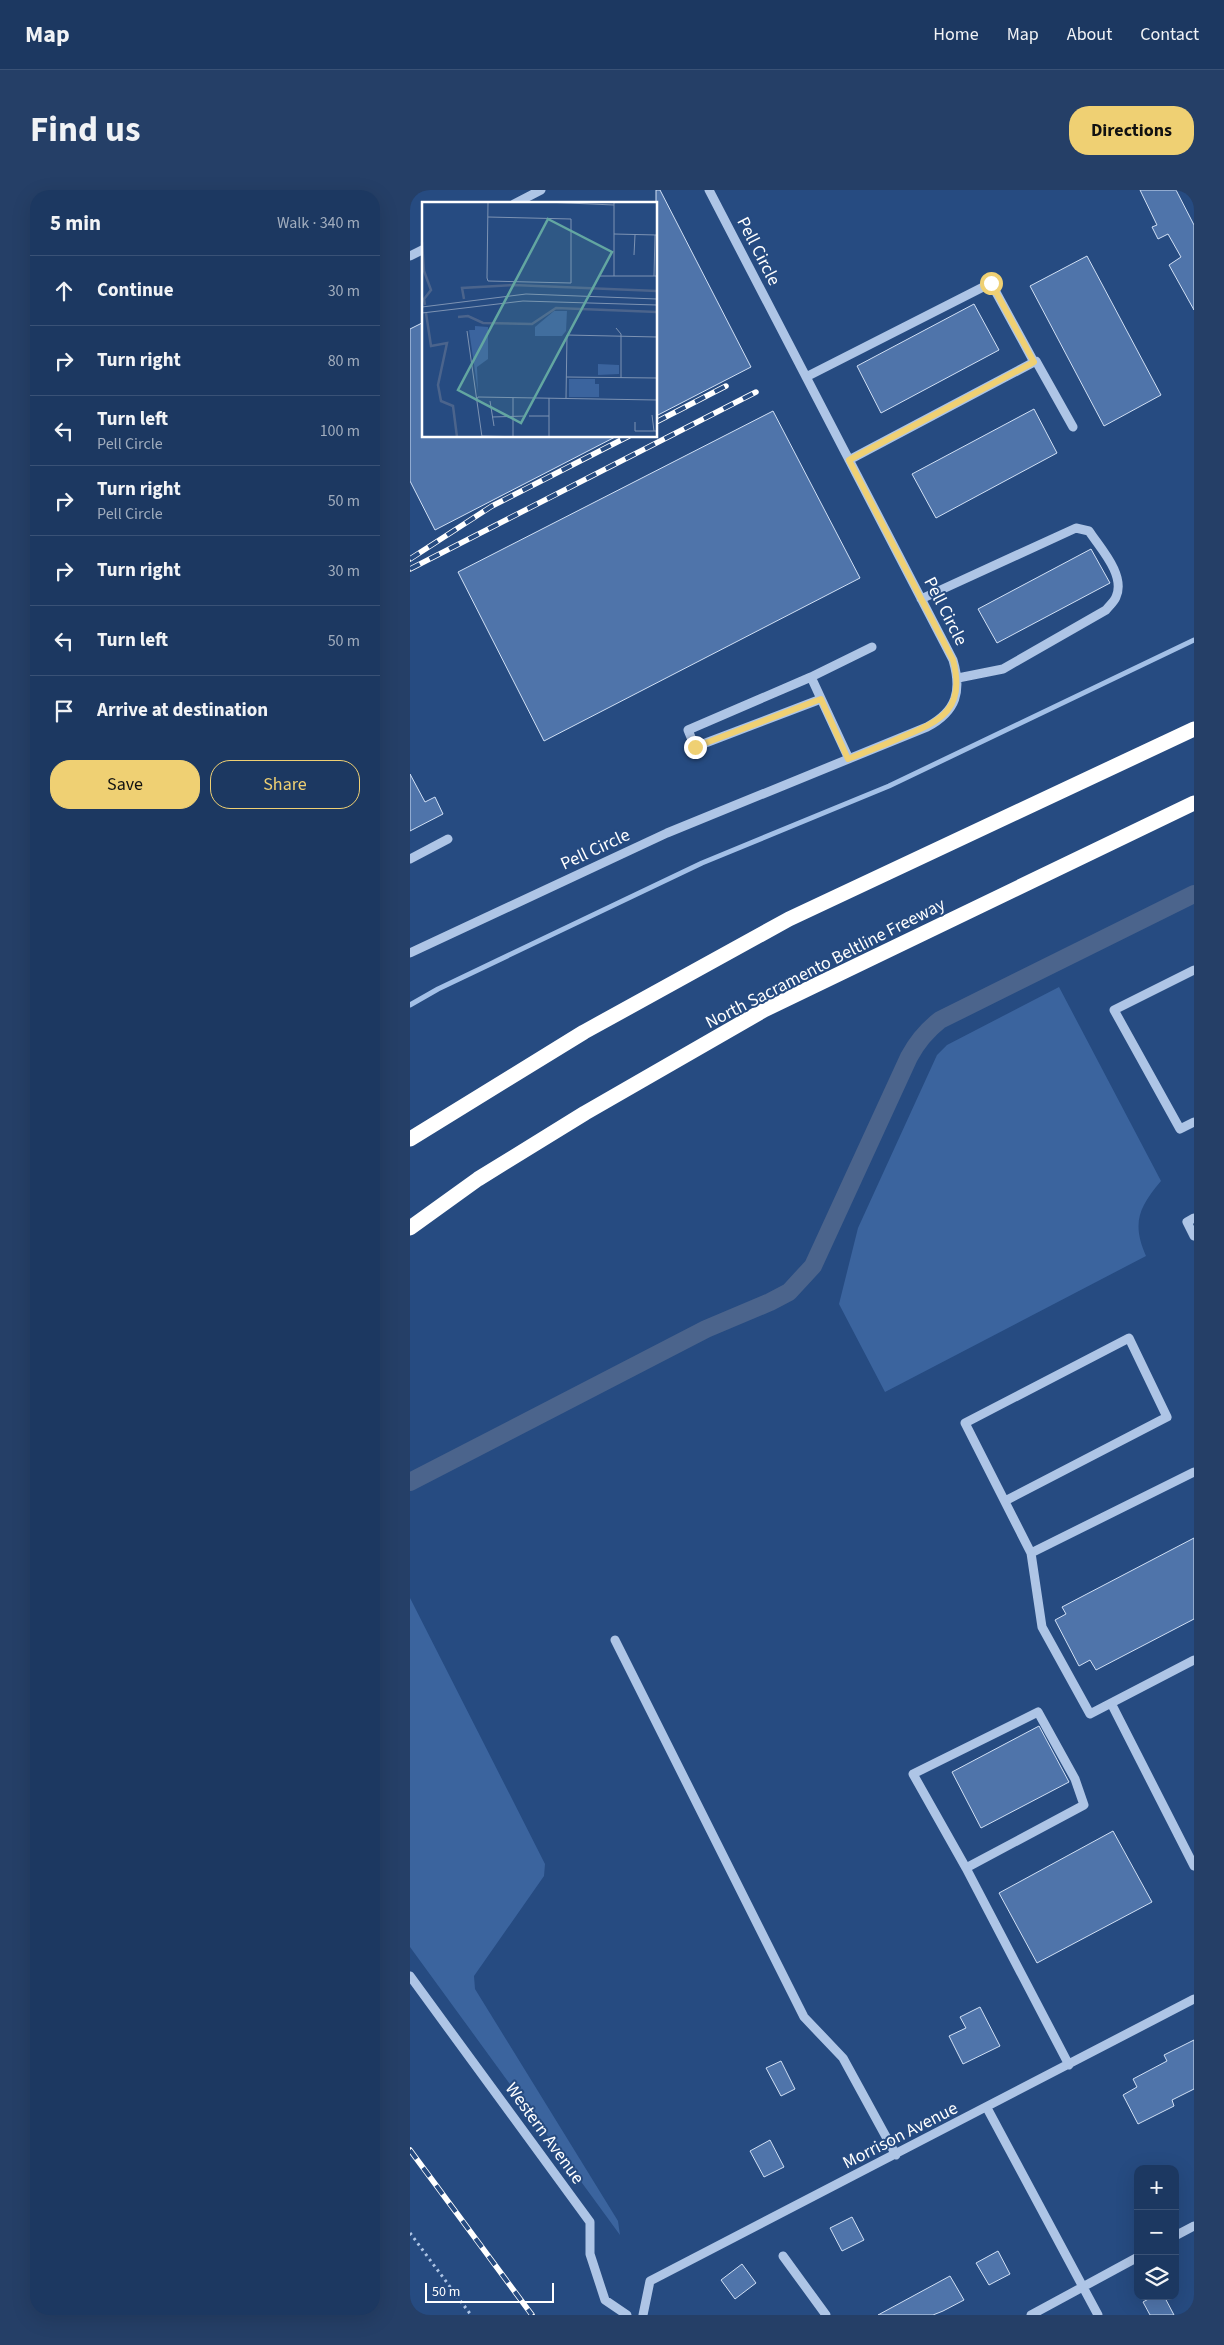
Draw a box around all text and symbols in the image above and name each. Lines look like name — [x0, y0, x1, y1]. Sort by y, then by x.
text: Map — [25, 17, 70, 52]
text: Home — [933, 22, 979, 47]
text: Map — [1007, 22, 1039, 47]
text: About — [1067, 22, 1112, 47]
text: Contact — [1140, 22, 1199, 47]
text: Find us — [30, 105, 140, 155]
button: Directions — [1069, 106, 1194, 155]
inset map — [422, 202, 658, 438]
text: 5 min — [50, 208, 101, 238]
text: Walk · 340 m — [277, 212, 360, 234]
street label: Pell Circle — [731, 213, 787, 290]
route start — [980, 272, 1003, 295]
icon: ahead — [50, 277, 78, 305]
text: Continue — [97, 277, 174, 304]
text: 30 m — [328, 280, 360, 302]
icon: right — [50, 347, 78, 375]
text: Turn right — [97, 347, 181, 374]
text: 80 m — [328, 350, 360, 372]
text: Turn left — [97, 406, 168, 433]
icon: left — [50, 417, 78, 445]
text: 100 m — [320, 420, 360, 442]
text: Pell Circle — [97, 433, 163, 455]
text: Turn right — [97, 476, 181, 503]
icon: right — [50, 487, 78, 515]
text: 50 m — [328, 490, 360, 512]
text: Pell Circle — [97, 503, 163, 525]
icon: right — [50, 557, 78, 585]
text: Turn right — [97, 557, 181, 584]
text: 30 m — [328, 560, 360, 582]
street label: Pell Circle — [918, 573, 974, 650]
icon: left — [50, 627, 78, 655]
text: Turn left — [97, 627, 168, 654]
text: 50 m — [328, 630, 360, 652]
icon: arrive — [50, 697, 78, 725]
text: Arrive at destination — [97, 697, 268, 724]
route end — [684, 736, 707, 759]
button: Save — [50, 760, 200, 809]
button: Share — [210, 760, 360, 809]
street label: Pell Circle — [556, 822, 634, 876]
street label: North Sacramento Beltline Freeway — [701, 892, 950, 1035]
street label: Western Avenue — [499, 2077, 590, 2189]
street label: Morrison Avenue — [838, 2096, 962, 2175]
map controls — [1134, 2165, 1179, 2300]
button: + — [1134, 2165, 1179, 2210]
button: − — [1134, 2210, 1179, 2255]
button: layers — [1134, 2255, 1179, 2300]
scale bar — [425, 2280, 554, 2303]
text: 50 m — [432, 2282, 460, 2302]

